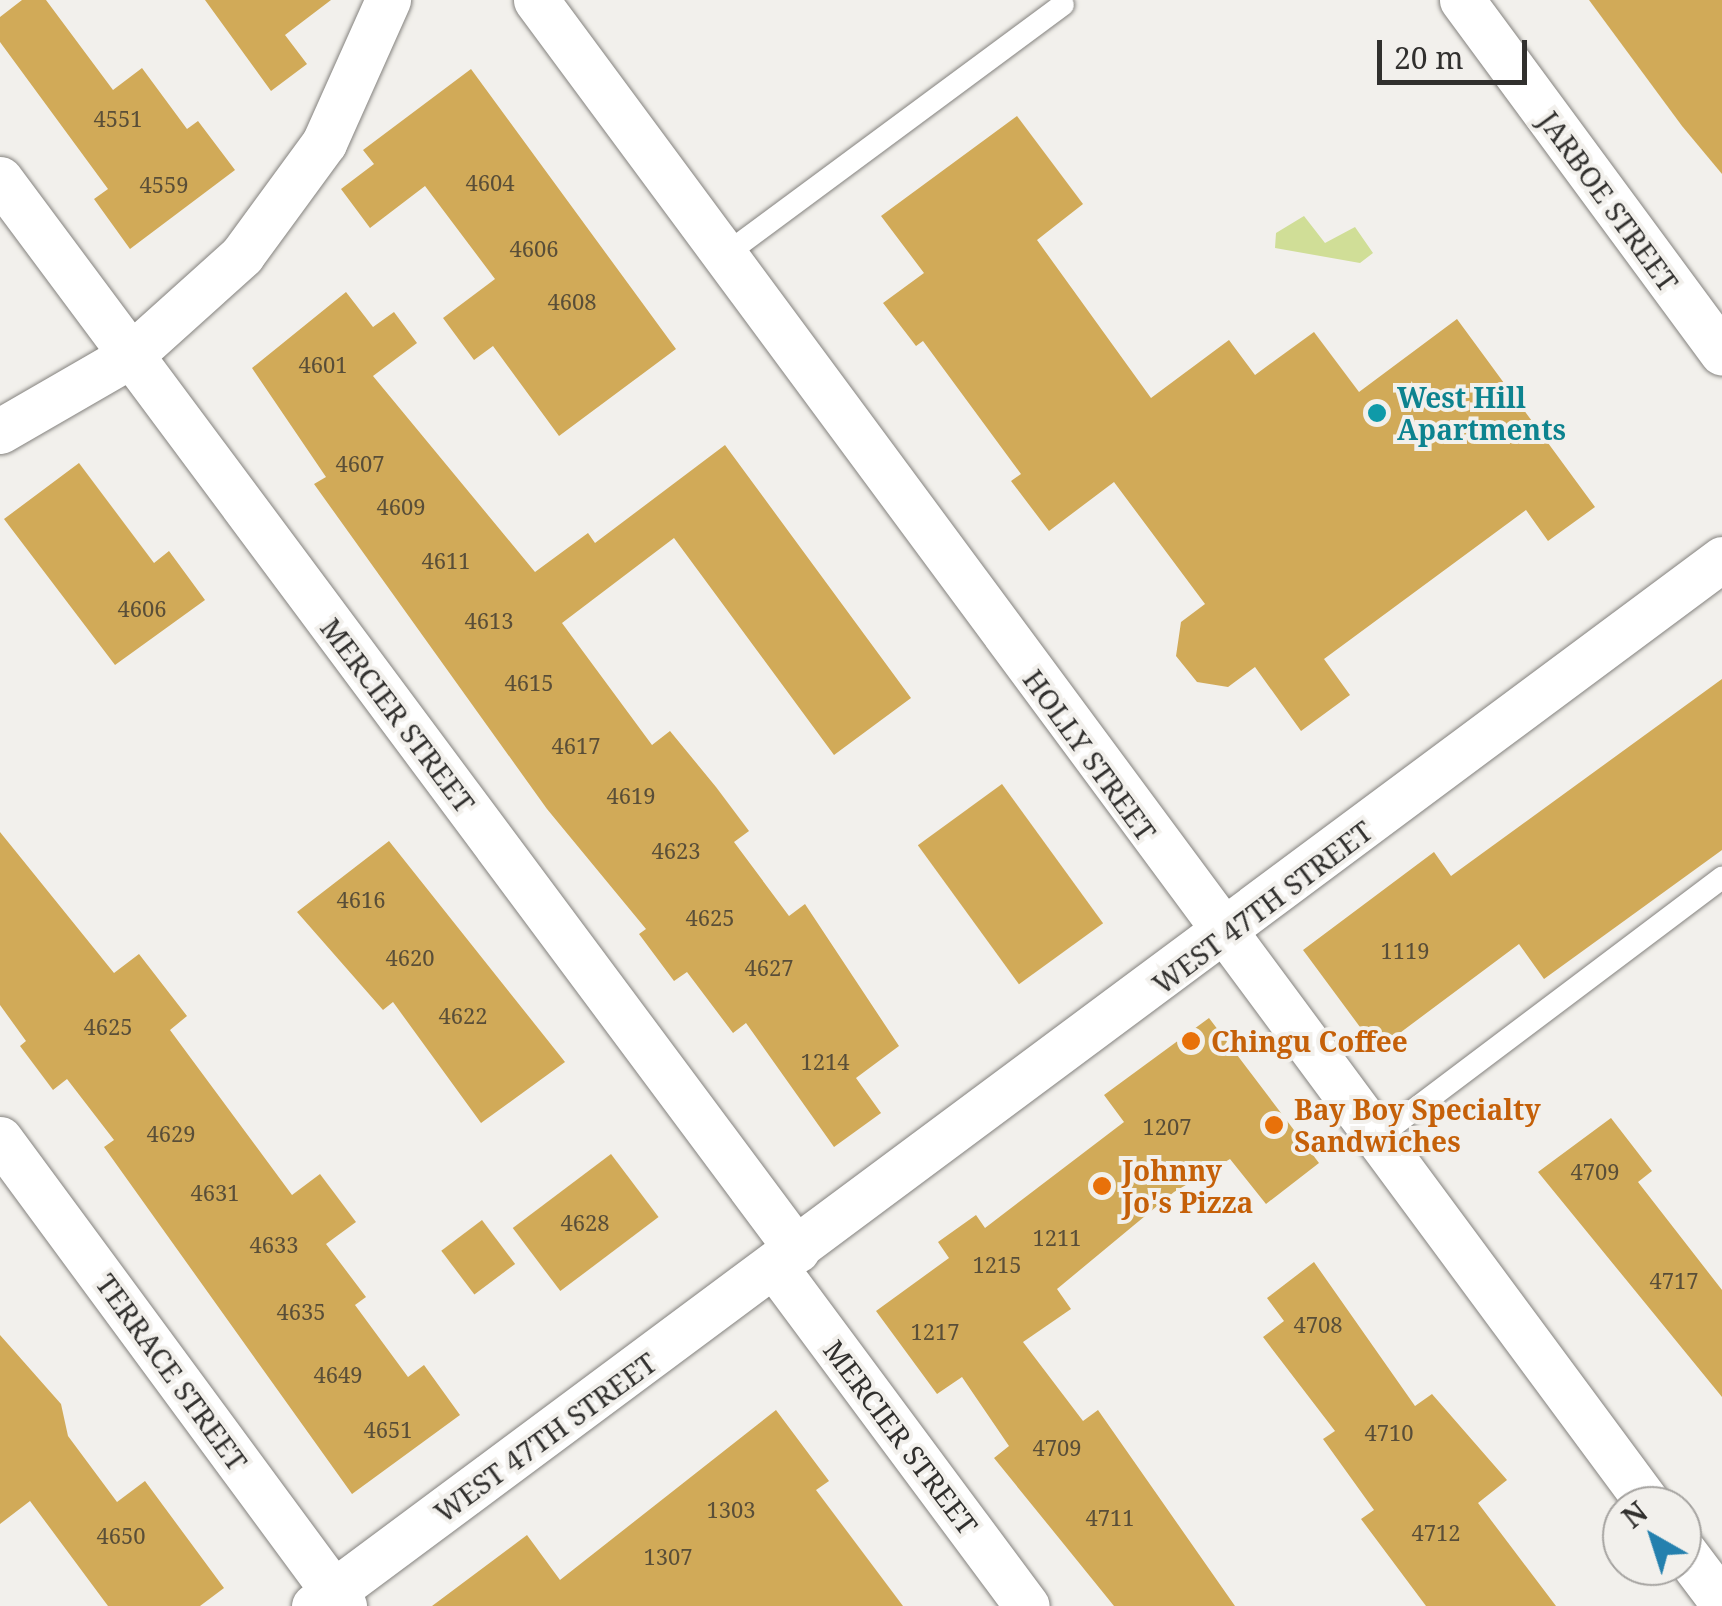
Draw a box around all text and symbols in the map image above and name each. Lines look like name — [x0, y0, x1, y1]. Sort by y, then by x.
scale bar — [1382, 20, 1532, 82]
text: 20 m — [1394, 37, 1464, 78]
street label: JARBOE STREET — [1532, 104, 1686, 298]
house number: 4551 — [93, 106, 143, 132]
house number: 4604 — [465, 170, 515, 196]
house number: 4559 — [139, 172, 189, 198]
house number: 4606 — [509, 236, 559, 262]
house number: 4608 — [547, 289, 597, 315]
house number: 4601 — [298, 352, 348, 378]
place label: West Hill Apartments — [1397, 380, 1566, 446]
marker: West Hill Apartments — [1366, 402, 1388, 424]
house number: 4607 — [335, 451, 385, 477]
house number: 4609 — [376, 494, 426, 520]
house number: 4611 — [421, 548, 471, 574]
house number: 4606 — [117, 596, 167, 622]
house number: 4613 — [464, 608, 514, 634]
street label: MERCIER STREET — [314, 611, 482, 819]
street label: HOLLY STREET — [1017, 663, 1163, 847]
house number: 4615 — [504, 670, 554, 696]
house number: 4617 — [551, 733, 601, 759]
house number: 4619 — [606, 783, 656, 809]
street label: WEST 47TH STREET — [1146, 814, 1378, 1000]
house number: 4623 — [651, 838, 701, 864]
house number: 4616 — [336, 887, 386, 913]
house number: 4625 — [685, 905, 735, 931]
house number: 1119 — [1380, 938, 1430, 964]
house number: 4620 — [385, 945, 435, 971]
house number: 4627 — [744, 955, 794, 981]
house number: 4622 — [438, 1003, 488, 1029]
house number: 4625 — [83, 1014, 133, 1040]
place label: Chingu Coffee — [1211, 1024, 1408, 1058]
marker: Chingu Coffee — [1180, 1030, 1202, 1052]
house number: 1214 — [800, 1049, 850, 1075]
place label: Bay Boy Specialty Sandwiches — [1294, 1092, 1541, 1158]
house number: 1207 — [1142, 1114, 1192, 1140]
marker: Bay Boy Specialty Sandwiches — [1263, 1114, 1285, 1136]
house number: 4629 — [146, 1121, 196, 1147]
place label: Johnny Jo's Pizza — [1122, 1153, 1253, 1219]
house number: 4709 — [1570, 1159, 1620, 1185]
marker: Johnny Jo's Pizza — [1091, 1175, 1113, 1197]
house number: 4631 — [190, 1180, 240, 1206]
house number: 4628 — [560, 1210, 610, 1236]
house number: 1211 — [1032, 1225, 1082, 1251]
house number: 4633 — [249, 1232, 299, 1258]
house number: 1215 — [972, 1252, 1022, 1278]
street label: TERRACE STREET — [89, 1267, 255, 1477]
house number: 4717 — [1649, 1268, 1699, 1294]
house number: 4635 — [276, 1299, 326, 1325]
house number: 4708 — [1293, 1312, 1343, 1338]
house number: 1217 — [910, 1319, 960, 1345]
street label: MERCIER STREET — [817, 1333, 985, 1541]
street label: WEST 47TH STREET — [427, 1345, 663, 1529]
house number: 4649 — [313, 1362, 363, 1388]
house number: 4651 — [363, 1417, 413, 1443]
house number: 4710 — [1364, 1420, 1414, 1446]
house number: 4709 — [1032, 1435, 1082, 1461]
north arrow — [1602, 1486, 1702, 1586]
text: N — [1614, 1493, 1655, 1536]
house number: 1303 — [706, 1497, 756, 1523]
house number: 4711 — [1085, 1505, 1135, 1531]
house number: 4712 — [1411, 1520, 1461, 1546]
house number: 4650 — [96, 1523, 146, 1549]
house number: 1307 — [643, 1544, 693, 1570]

